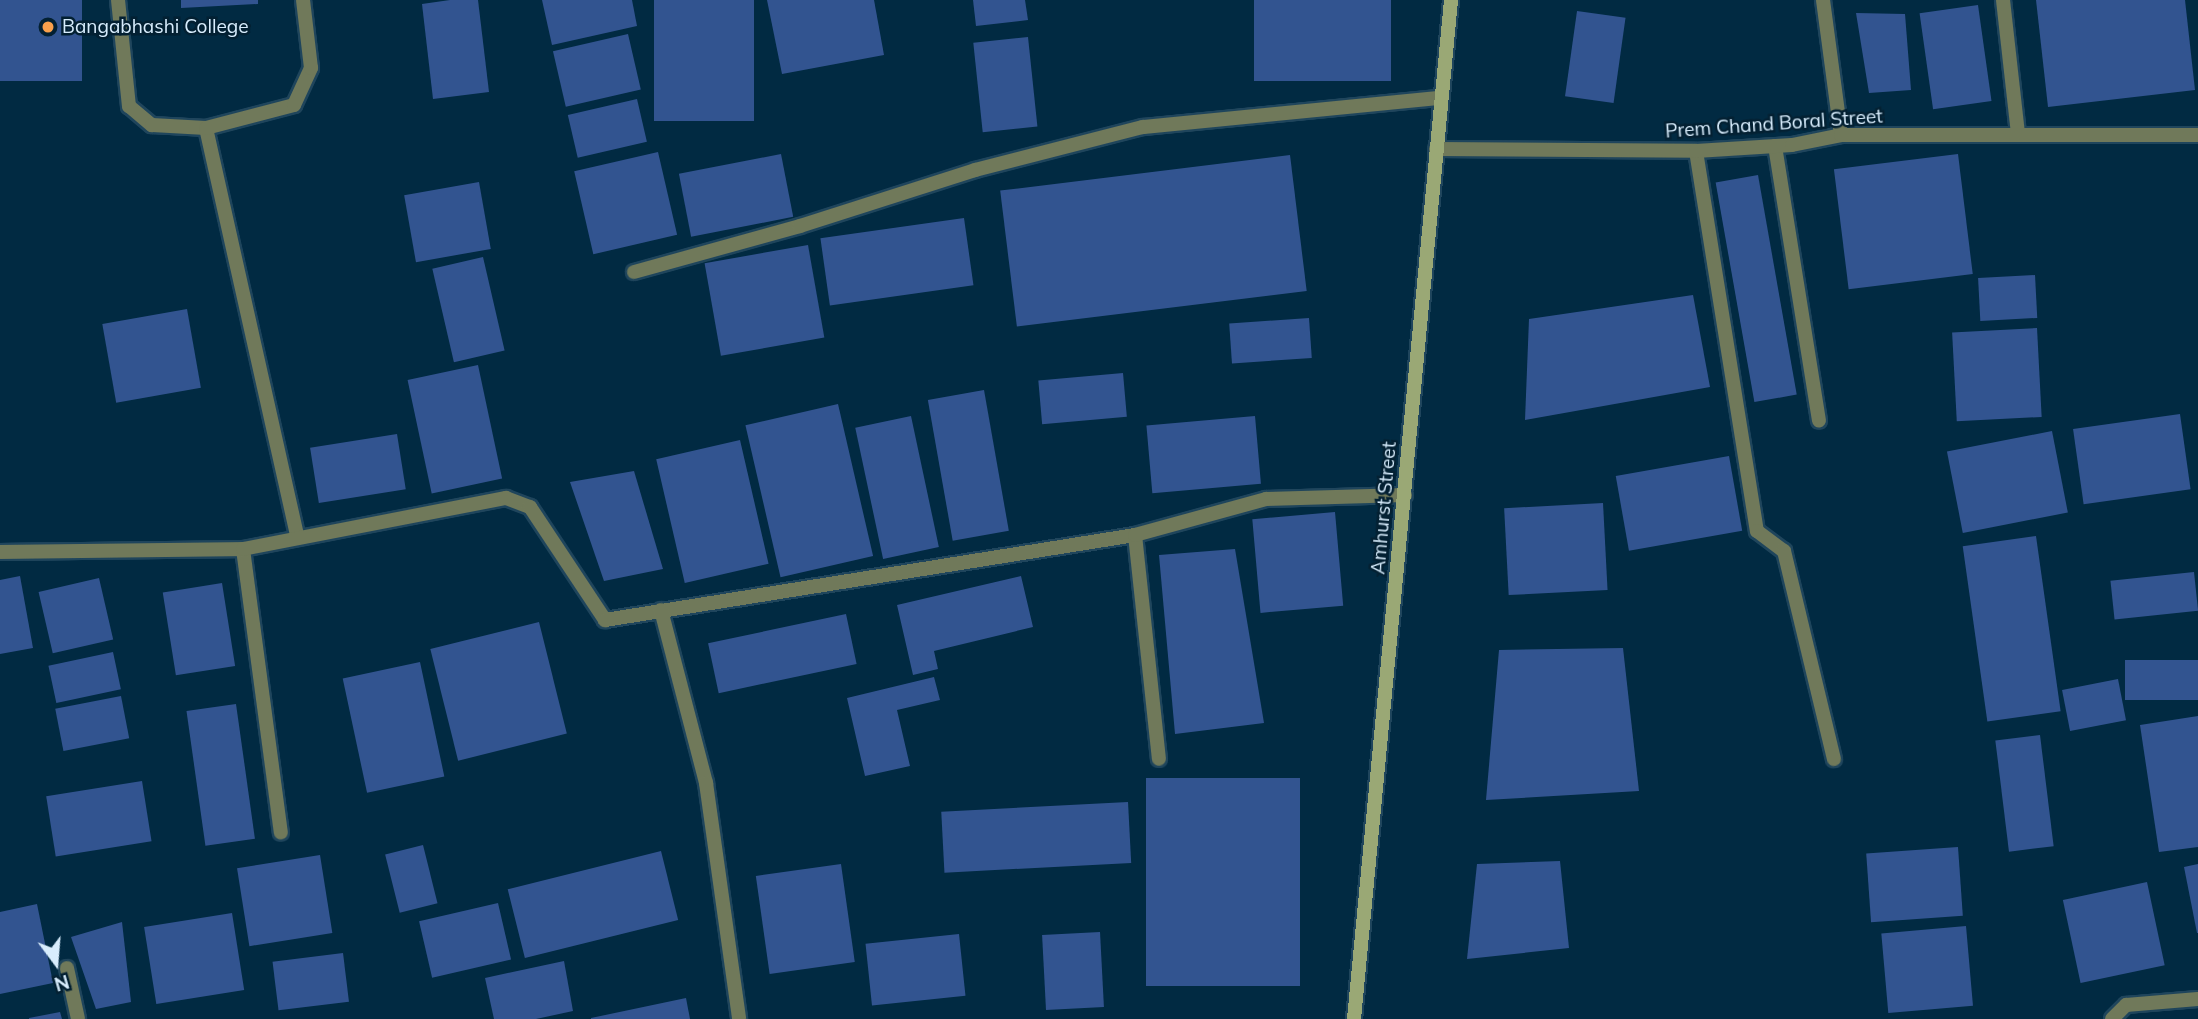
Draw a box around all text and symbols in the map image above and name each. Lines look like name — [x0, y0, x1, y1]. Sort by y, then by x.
place label: Bangabhashi College — [62, 16, 249, 38]
marker: Bangabhashi College — [40, 19, 56, 35]
street label: Prem Chand Boral Street — [1664, 105, 1884, 143]
street label: Amhurst Street — [1367, 441, 1401, 575]
north arrow — [21, 928, 91, 998]
text: N — [52, 970, 72, 997]

